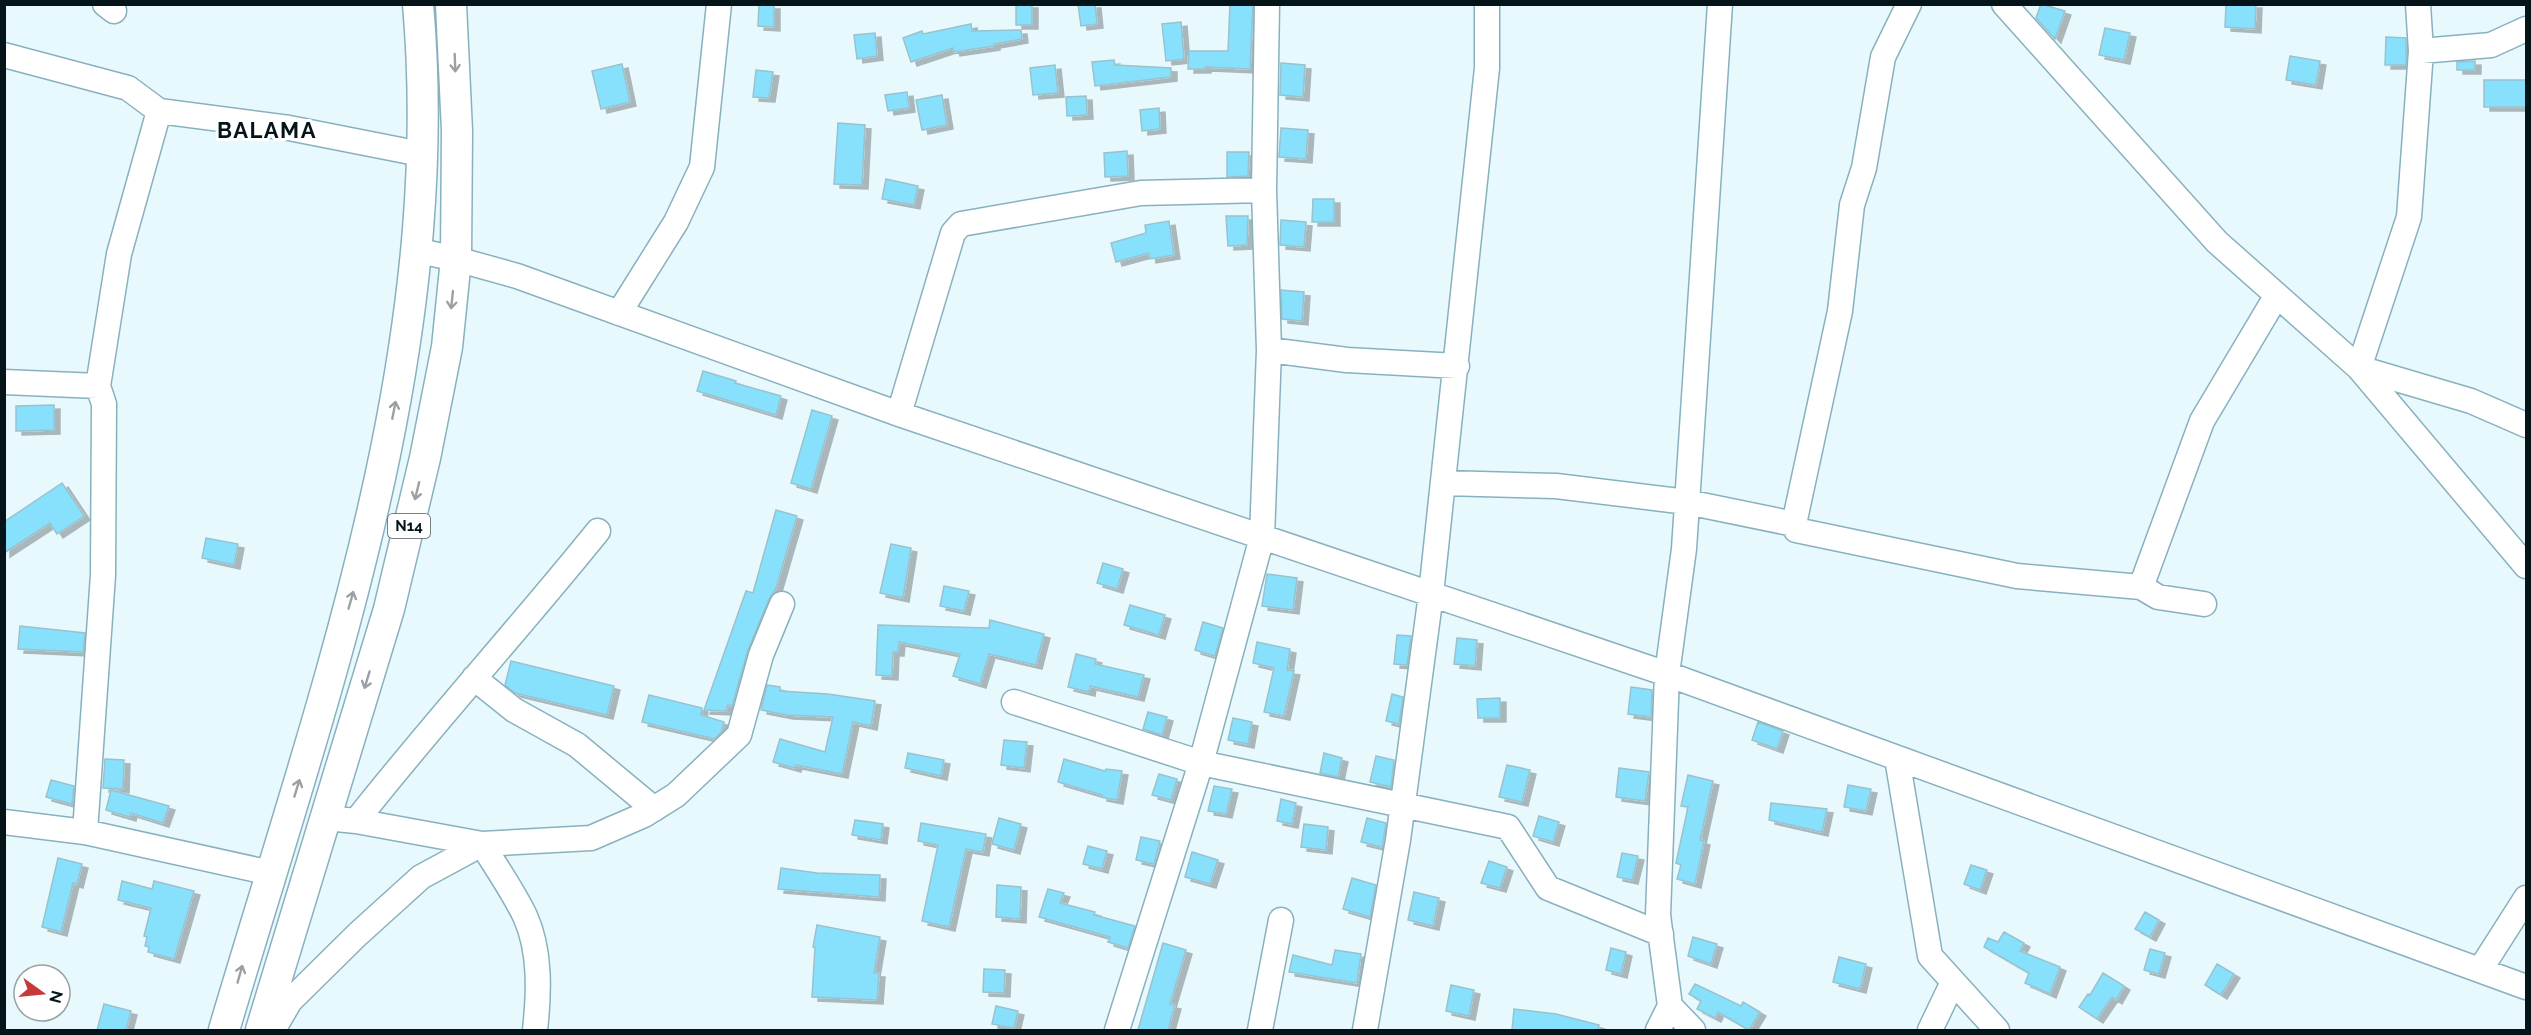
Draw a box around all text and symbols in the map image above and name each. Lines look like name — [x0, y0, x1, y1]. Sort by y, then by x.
one-way arrow — [449, 52, 460, 72]
district label: BALAMA — [217, 117, 317, 143]
one-way arrow — [446, 289, 457, 309]
one-way arrow — [389, 401, 400, 421]
one-way arrow — [411, 481, 423, 500]
road number: N14 — [388, 514, 430, 538]
one-way arrow — [345, 591, 357, 610]
one-way arrow — [361, 670, 372, 689]
one-way arrow — [292, 779, 303, 798]
north arrow — [12, 963, 72, 1023]
one-way arrow — [235, 965, 246, 984]
text: N — [45, 988, 67, 1005]

